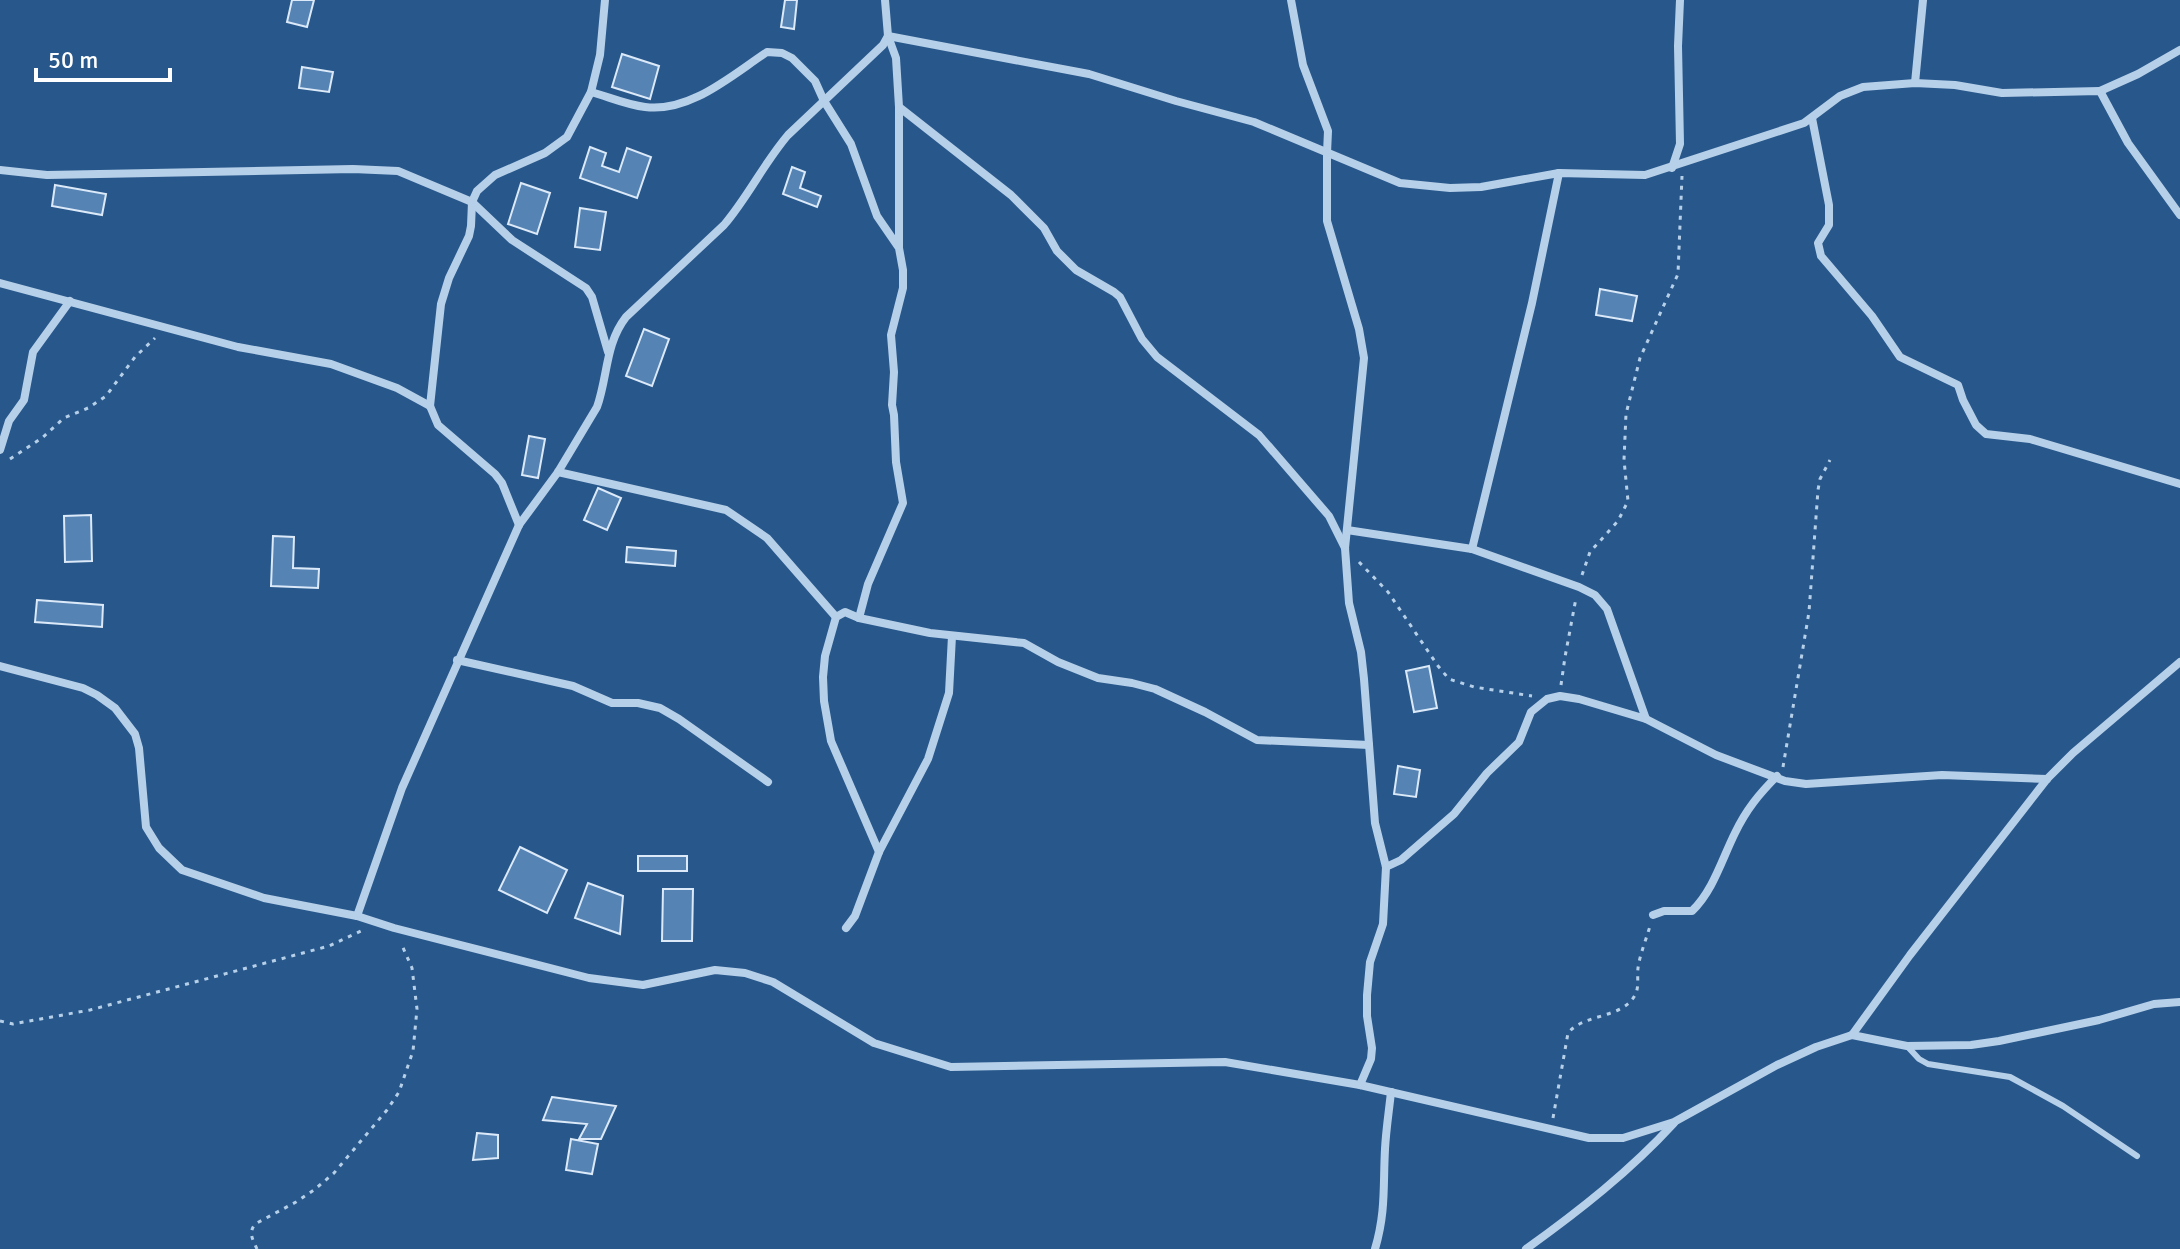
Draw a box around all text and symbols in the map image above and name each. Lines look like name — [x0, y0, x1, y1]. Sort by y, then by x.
scale bar — [36, 32, 170, 82]
text: 50 m — [48, 45, 98, 75]

